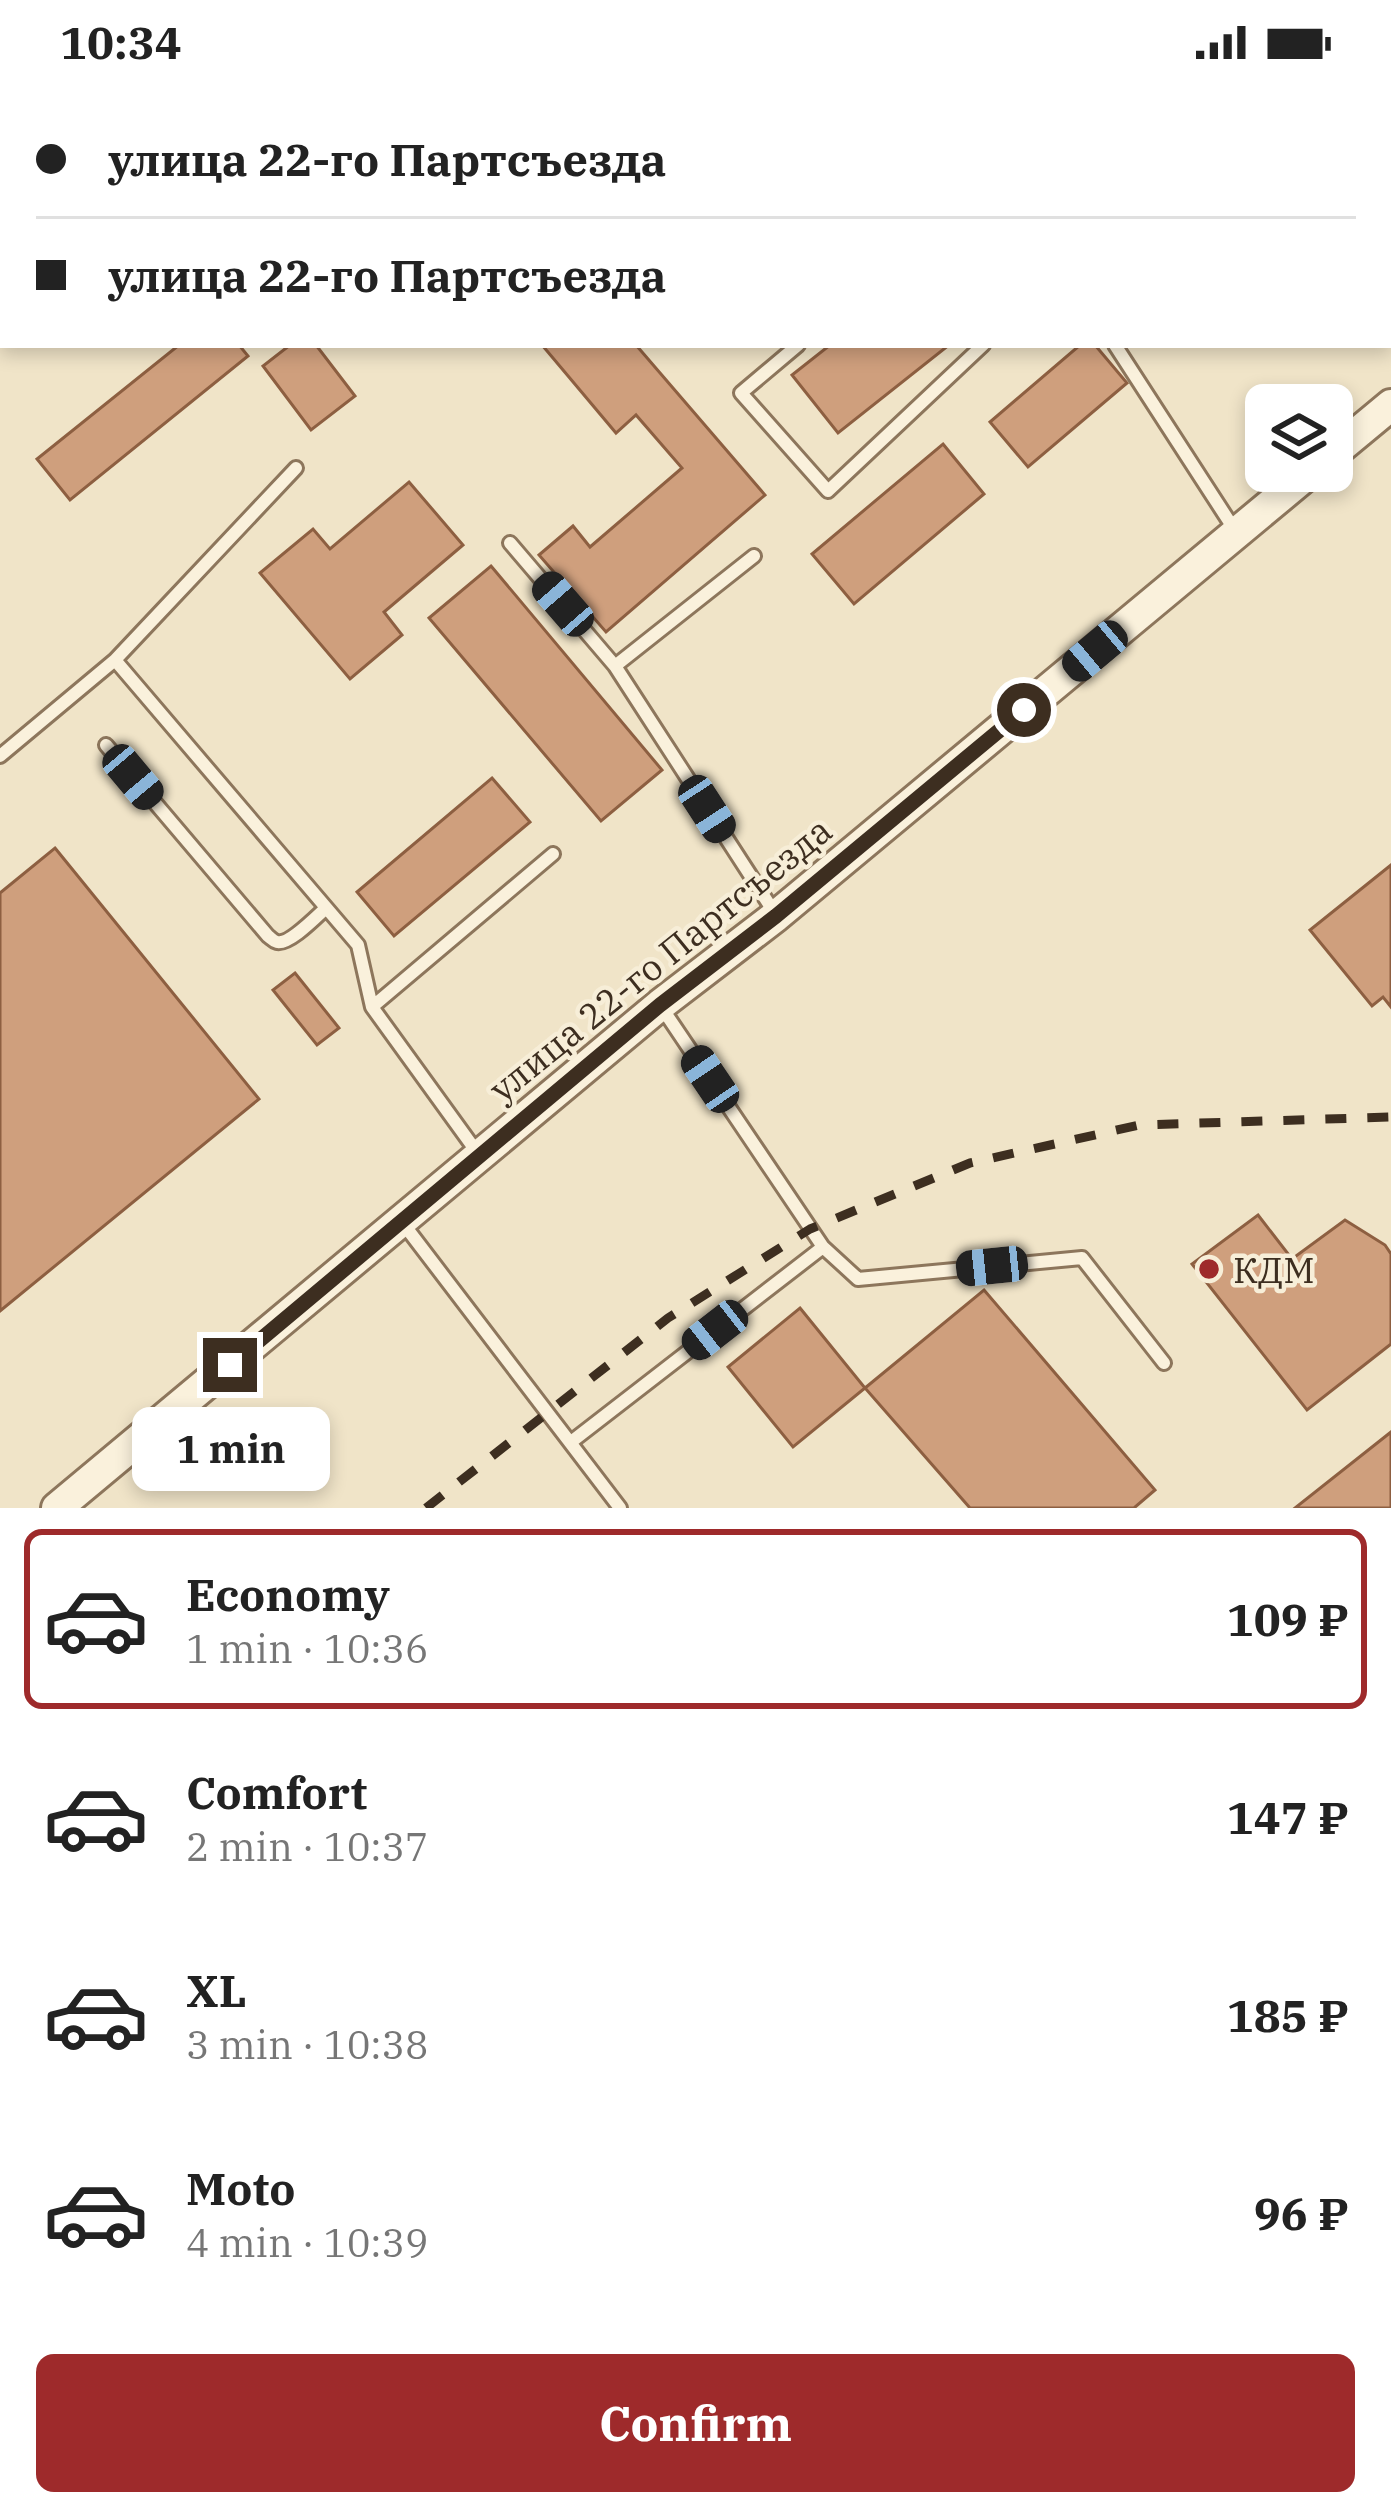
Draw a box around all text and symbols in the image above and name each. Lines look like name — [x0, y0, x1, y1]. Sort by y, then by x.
text: 10:34 — [60, 13, 182, 71]
text: улица 22-го Партсъезда — [108, 130, 666, 188]
text: улица 22-го Партсъезда — [108, 246, 666, 304]
map controls — [1245, 384, 1353, 492]
button: layers — [1245, 384, 1353, 492]
car — [526, 565, 600, 643]
car — [1056, 614, 1134, 688]
route start — [997, 683, 1051, 737]
car — [96, 738, 170, 816]
car — [672, 769, 742, 849]
street label: улица 22-го Партсъезда — [479, 806, 841, 1112]
car — [675, 1039, 745, 1119]
car — [954, 1244, 1030, 1288]
place label: КДМ — [1233, 1246, 1315, 1293]
marker: КДМ — [1196, 1256, 1222, 1282]
car — [676, 1294, 754, 1366]
route end — [203, 1338, 257, 1392]
callout: 1 min — [131, 1407, 329, 1491]
text: 1 min — [176, 1423, 286, 1474]
icon: car — [42, 1565, 150, 1673]
text: Economy — [186, 1565, 390, 1623]
text: 109 ₽ — [1227, 1590, 1349, 1648]
text: 1 min · 10:36 — [186, 1623, 428, 1674]
icon: car — [42, 1763, 150, 1871]
text: Comfort — [186, 1763, 367, 1821]
text: 147 ₽ — [1227, 1788, 1349, 1846]
text: 2 min · 10:37 — [186, 1821, 428, 1872]
icon: car — [42, 1961, 150, 2069]
text: XL — [186, 1961, 247, 2019]
text: 185 ₽ — [1227, 1986, 1349, 2044]
text: 3 min · 10:38 — [186, 2019, 428, 2070]
icon: car — [42, 2159, 150, 2267]
text: Moto — [186, 2159, 296, 2217]
text: 96 ₽ — [1254, 2184, 1349, 2242]
text: 4 min · 10:39 — [186, 2217, 428, 2268]
button: Confirm — [36, 2354, 1355, 2492]

